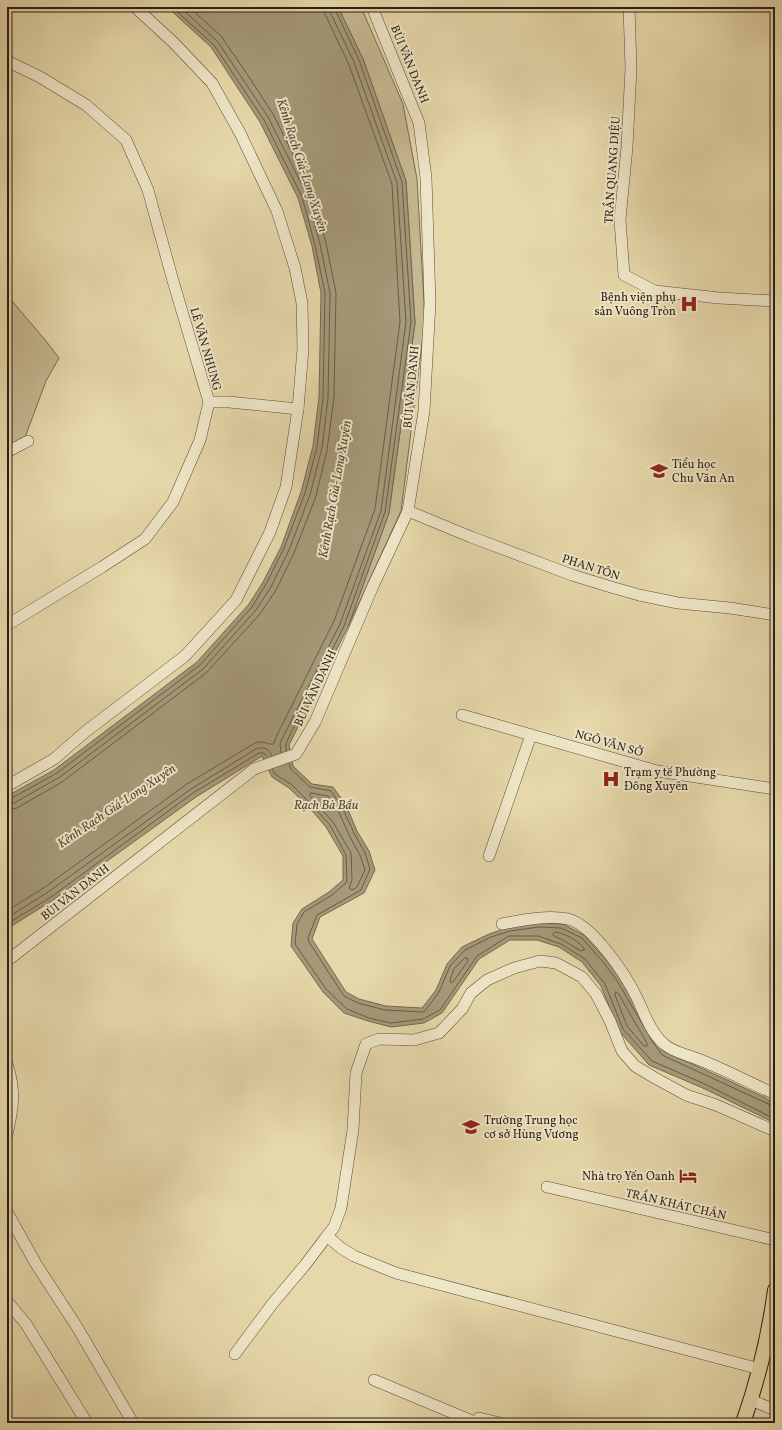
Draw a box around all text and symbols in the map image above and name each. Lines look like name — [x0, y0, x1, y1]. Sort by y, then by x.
street label: BÙI VĂN DANH — [386, 22, 433, 106]
water label: Kênh Rạch Giá-Long Xuyên — [271, 96, 331, 235]
street label: TRẦN QUANG DIỆU — [599, 116, 625, 224]
place label: Bệnh viện phụ sản Vuông Tròn — [594, 290, 676, 320]
hospital icon: Bệnh viện phụ sản Vuông Tròn — [679, 294, 699, 314]
street label: LÊ VĂN NHUNG — [185, 305, 226, 393]
street label: BÙI VĂN DANH — [399, 345, 424, 429]
water label: Kênh Rạch Giá-Long Xuyên — [315, 419, 357, 560]
place label: Tiểu học Chu Văn An — [672, 457, 735, 487]
school or university icon: Tiểu học Chu Văn An — [649, 461, 669, 481]
street label: PHAN TÔN — [560, 550, 622, 585]
street label: BÙI VĂN DANH — [290, 647, 341, 729]
street label: NGÔ VĂN SỞ — [573, 726, 645, 761]
water label: Kênh Rạch Giá-Long Xuyên — [54, 760, 180, 853]
place label: Trạm y tế Phường Đông Xuyên — [624, 765, 716, 795]
hospital icon: Trạm y tế Phường Đông Xuyên — [601, 769, 621, 789]
water label: Rạch Bà Bầu — [294, 797, 359, 815]
street label: BÙI VĂN DANH — [37, 860, 113, 925]
place label: Trường Trung học cơ sở Hùng Vương — [484, 1113, 579, 1143]
school or university icon: Trường Trung học cơ sở Hùng Vương — [461, 1117, 481, 1137]
hotel icon: Nhà trọ Yến Oanh — [678, 1166, 698, 1186]
place label: Nhà trọ Yến Oanh — [582, 1169, 675, 1185]
street label: TRẦN KHÁT CHÂN — [624, 1184, 728, 1224]

